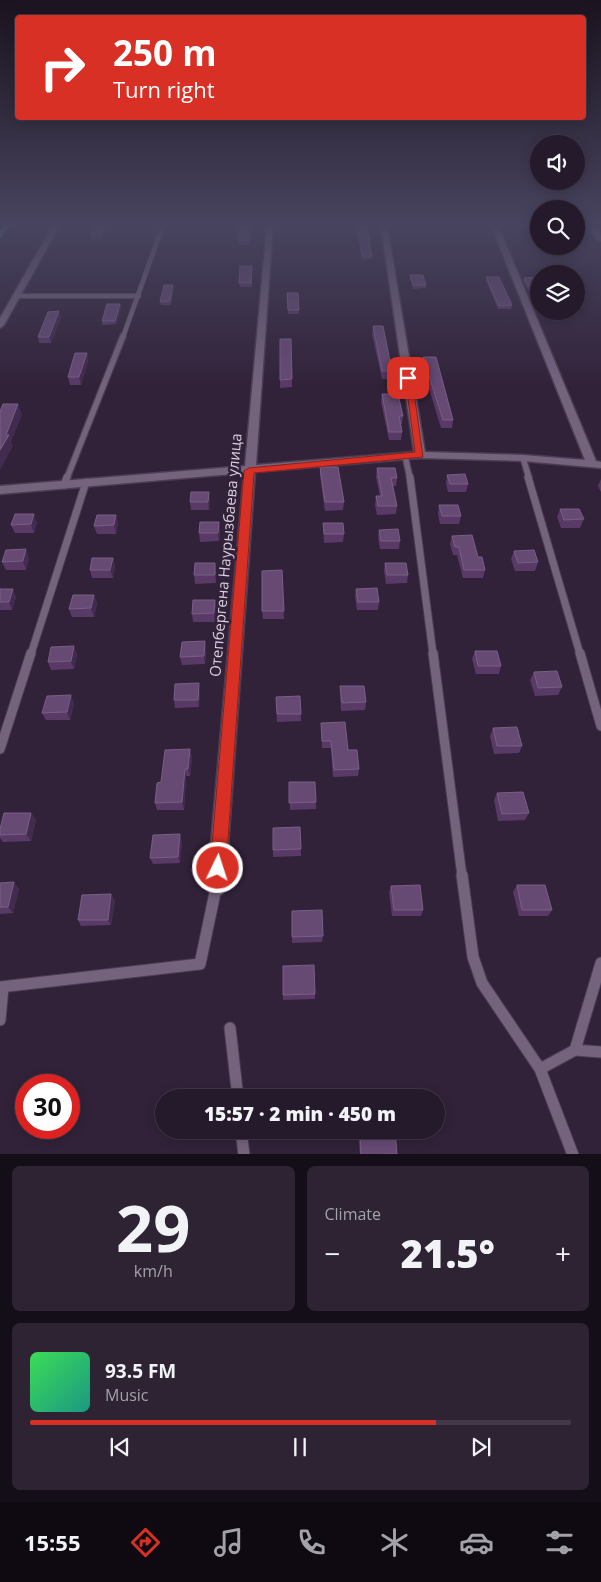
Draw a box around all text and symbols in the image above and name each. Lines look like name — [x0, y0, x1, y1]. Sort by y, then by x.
text: 250 m — [113, 29, 217, 76]
icon: right — [30, 35, 95, 100]
text: Turn right — [113, 74, 215, 104]
map controls — [530, 135, 585, 320]
button: sound — [530, 135, 585, 190]
button: search — [530, 200, 585, 255]
button: layers — [530, 265, 585, 320]
pin — [387, 357, 429, 399]
icon: arrive — [394, 364, 422, 392]
street label: Отепбергена Наурызбаева улица — [204, 432, 246, 677]
position arrow — [191, 841, 243, 893]
speed limit sign: 30 — [15, 1074, 80, 1139]
text: 15:57 · 2 min · 450 m — [204, 1101, 396, 1127]
text: 29 — [116, 1183, 190, 1271]
text: Climate — [325, 1203, 381, 1225]
text: 21.5° — [401, 1227, 495, 1279]
text: − — [325, 1234, 341, 1272]
text: + — [555, 1234, 571, 1272]
text: km/h — [134, 1260, 173, 1282]
text: 93.5 FM — [105, 1358, 176, 1384]
text: Music — [105, 1384, 149, 1406]
icon: previous — [106, 1433, 134, 1461]
icon: pause — [286, 1433, 314, 1461]
icon: next — [467, 1433, 495, 1461]
icon: directions — [128, 1525, 163, 1560]
icon: music — [211, 1525, 246, 1560]
icon: phone — [294, 1525, 329, 1560]
icon: climate — [377, 1525, 412, 1560]
icon: car — [459, 1525, 494, 1560]
icon: filters — [542, 1525, 577, 1560]
text: 15:55 — [24, 1527, 80, 1557]

